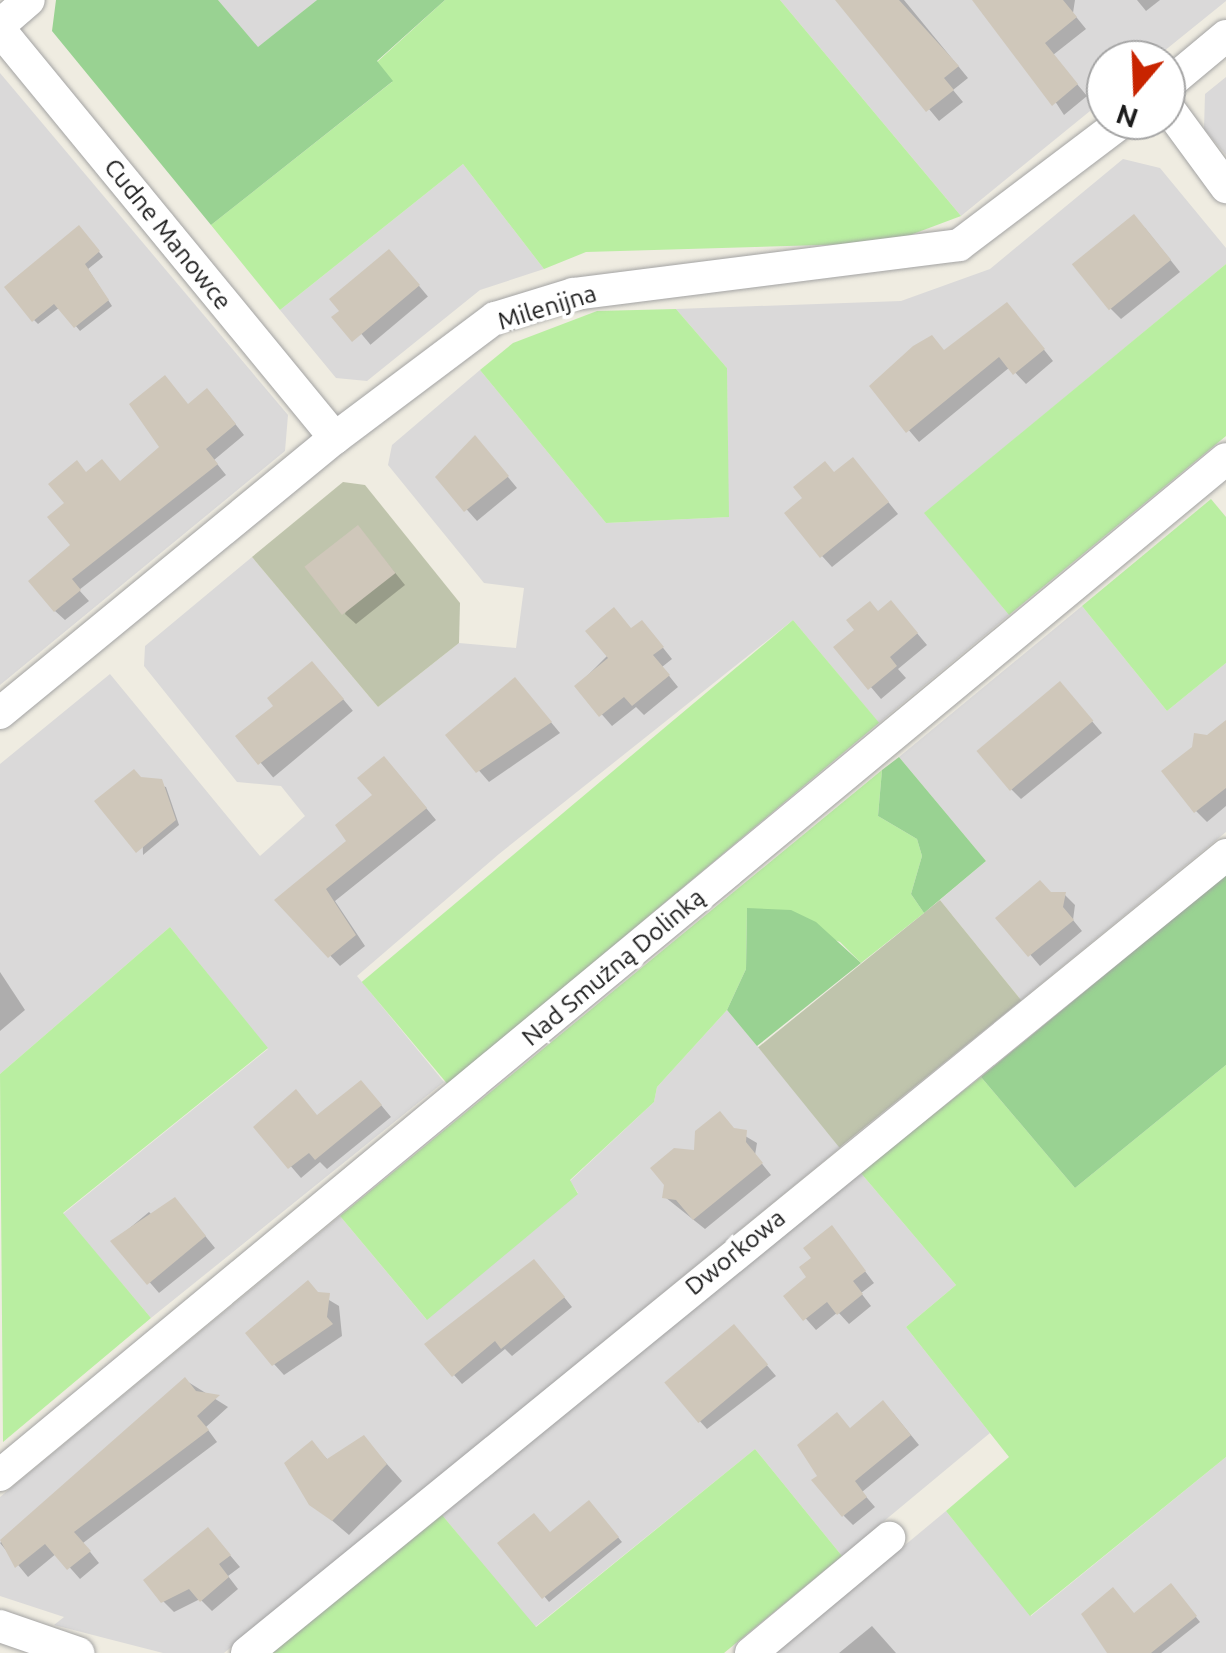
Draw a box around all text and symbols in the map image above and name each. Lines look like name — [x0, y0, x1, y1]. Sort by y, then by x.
north arrow — [1086, 40, 1186, 140]
text: N — [1112, 99, 1142, 135]
street label: Cudne Manowce — [98, 152, 238, 316]
street label: Milenijna — [494, 278, 600, 336]
street label: Nad Smużną Dolinką — [516, 882, 710, 1052]
street label: Dworkowa — [679, 1203, 791, 1301]

